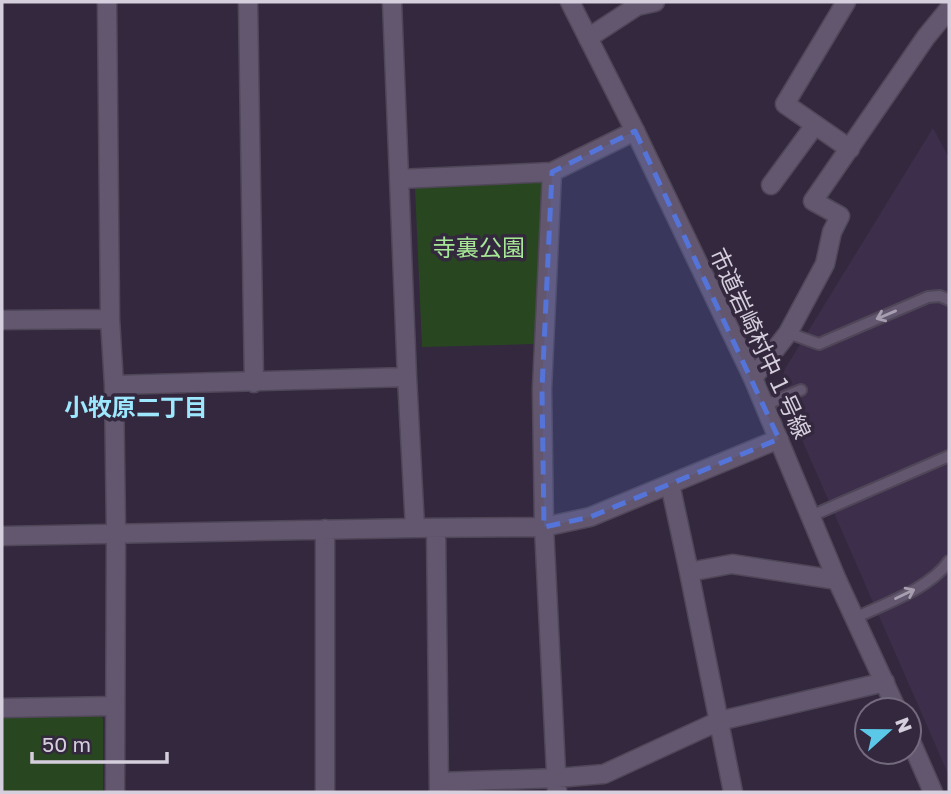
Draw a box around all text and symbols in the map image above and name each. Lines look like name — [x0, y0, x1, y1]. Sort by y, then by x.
park label: 寺裏公園 — [433, 233, 525, 261]
street label: 市道岩崎村中１号線 — [705, 243, 817, 443]
one-way arrow — [876, 310, 897, 323]
district label: 小牧原二丁目 — [64, 392, 208, 421]
one-way arrow — [894, 586, 915, 600]
north arrow — [853, 696, 923, 766]
text: N — [891, 714, 918, 736]
scale bar — [32, 720, 166, 764]
text: 50 m — [42, 731, 91, 757]

